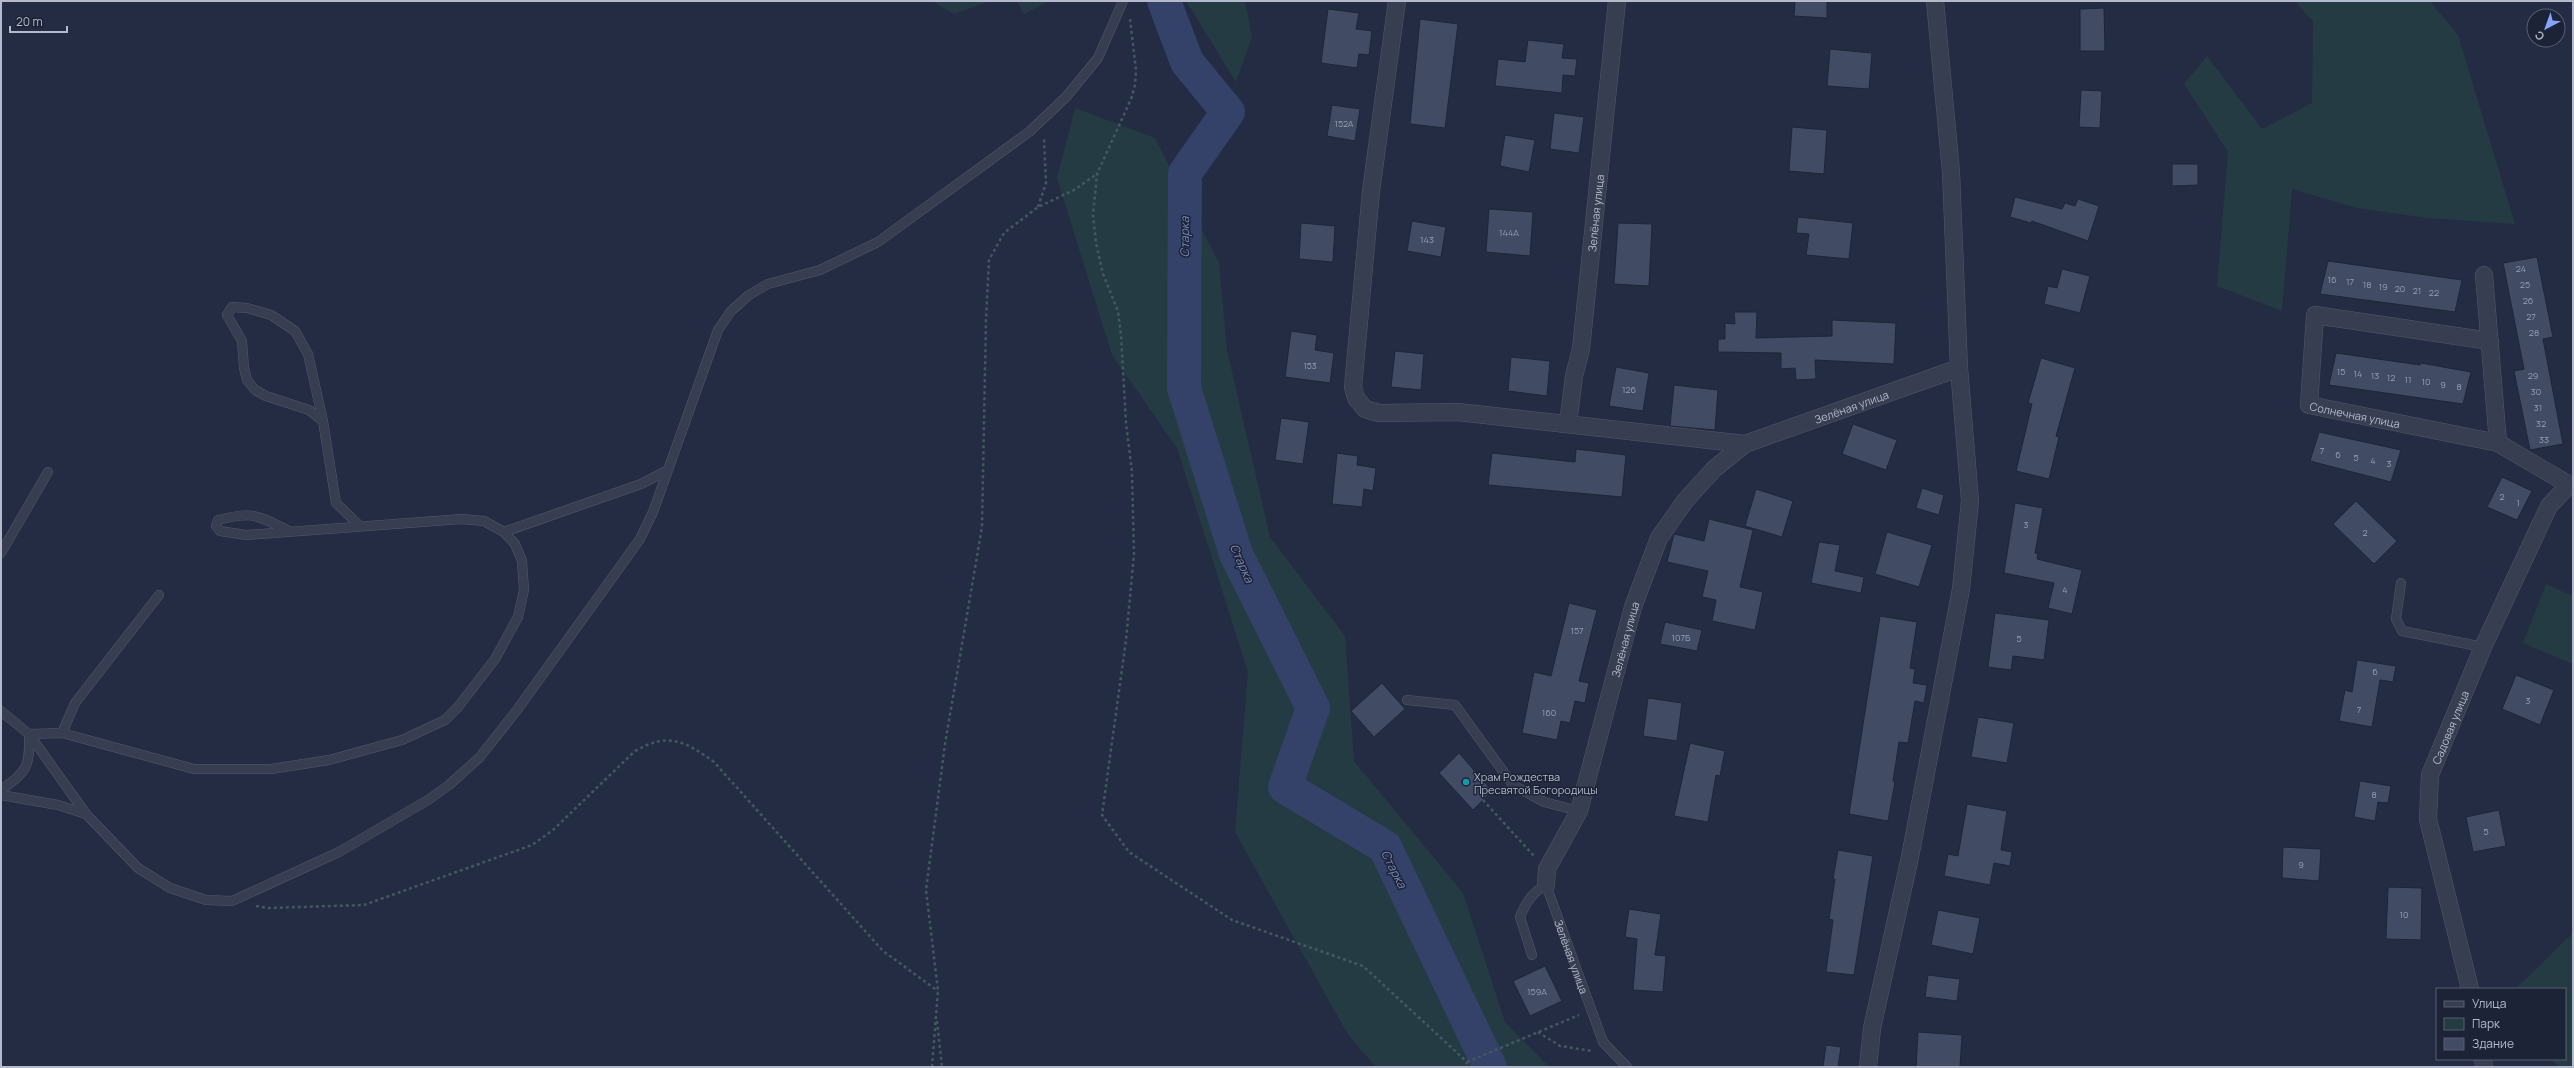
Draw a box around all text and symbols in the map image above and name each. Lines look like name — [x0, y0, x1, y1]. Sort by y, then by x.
scale bar — [10, 8, 67, 34]
north arrow — [2526, 8, 2566, 48]
text: 20 m — [16, 13, 43, 30]
text: С — [2531, 28, 2547, 44]
house number: 152А — [1334, 117, 1354, 130]
street label: Зелёная улица — [1584, 174, 1607, 252]
water label: Старка — [1176, 215, 1193, 257]
house number: 144А — [1499, 226, 1519, 239]
house number: 143 — [1420, 233, 1434, 246]
house number: 24 — [2516, 262, 2526, 275]
house number: 16 — [2327, 273, 2337, 286]
house number: 17 — [2346, 275, 2354, 288]
house number: 18 — [2363, 278, 2371, 291]
house number: 25 — [2520, 278, 2530, 291]
house number: 19 — [2378, 280, 2388, 293]
house number: 20 — [2395, 282, 2405, 295]
house number: 21 — [2413, 284, 2421, 297]
house number: 22 — [2429, 286, 2439, 299]
house number: 26 — [2523, 294, 2534, 307]
house number: 27 — [2526, 310, 2536, 323]
house number: 28 — [2529, 326, 2539, 339]
house number: 153 — [1303, 359, 1317, 372]
house number: 15 — [2337, 365, 2345, 378]
house number: 14 — [2354, 367, 2362, 380]
house number: 13 — [2371, 369, 2379, 382]
house number: 29 — [2528, 369, 2538, 382]
house number: 12 — [2387, 371, 2395, 384]
house number: 11 — [2404, 373, 2412, 386]
house number: 10 — [2422, 375, 2431, 388]
house number: 9 — [2440, 378, 2446, 391]
house number: 8 — [2456, 380, 2462, 393]
house number: 126 — [1622, 383, 1637, 396]
house number: 30 — [2531, 385, 2541, 398]
street label: Зелёная улица — [1812, 386, 1890, 426]
street label: Солнечная улица — [2309, 398, 2401, 431]
house number: 31 — [2534, 401, 2542, 414]
house number: 32 — [2536, 417, 2546, 430]
house number: 33 — [2539, 433, 2549, 446]
house number: 7 — [2320, 444, 2325, 457]
house number: 6 — [2335, 448, 2341, 461]
house number: 5 — [2353, 451, 2359, 464]
house number: 4 — [2370, 454, 2376, 467]
house number: 3 — [2387, 457, 2392, 470]
house number: 2 — [2499, 490, 2505, 503]
house number: 1 — [2516, 496, 2520, 509]
house number: 3 — [2024, 518, 2029, 531]
house number: 2 — [2362, 526, 2368, 539]
water label: Старка — [1226, 541, 1259, 586]
house number: 4 — [2062, 583, 2068, 596]
street label: Зелёная улица — [1607, 599, 1642, 679]
house number: 157 — [1570, 624, 1584, 637]
house number: 107Б — [1672, 631, 1691, 644]
house number: 5 — [2016, 632, 2022, 645]
house number: 6 — [2372, 665, 2378, 678]
street label: Садовая улица — [2428, 688, 2472, 766]
house number: 3 — [2526, 694, 2531, 707]
house number: 7 — [2357, 703, 2362, 716]
house number: 160 — [1542, 706, 1556, 719]
place label: Храм Рождества Пресвятой Богородицы — [1474, 769, 1598, 797]
marker: Храм Рождества Пресвятой Богородицы — [1461, 777, 1471, 787]
house number: 8 — [2371, 788, 2377, 801]
house number: 5 — [2483, 825, 2489, 838]
water label: Старка — [1377, 847, 1411, 892]
house number: 9 — [2298, 858, 2304, 871]
house number: 10 — [2400, 908, 2409, 921]
street label: Зелёная улица — [1552, 917, 1592, 996]
house number: 159А — [1527, 985, 1547, 998]
legend — [2436, 988, 2566, 1060]
text: Улица — [2472, 995, 2506, 1012]
text: Парк — [2472, 1015, 2501, 1032]
text: Здание — [2472, 1035, 2514, 1052]

